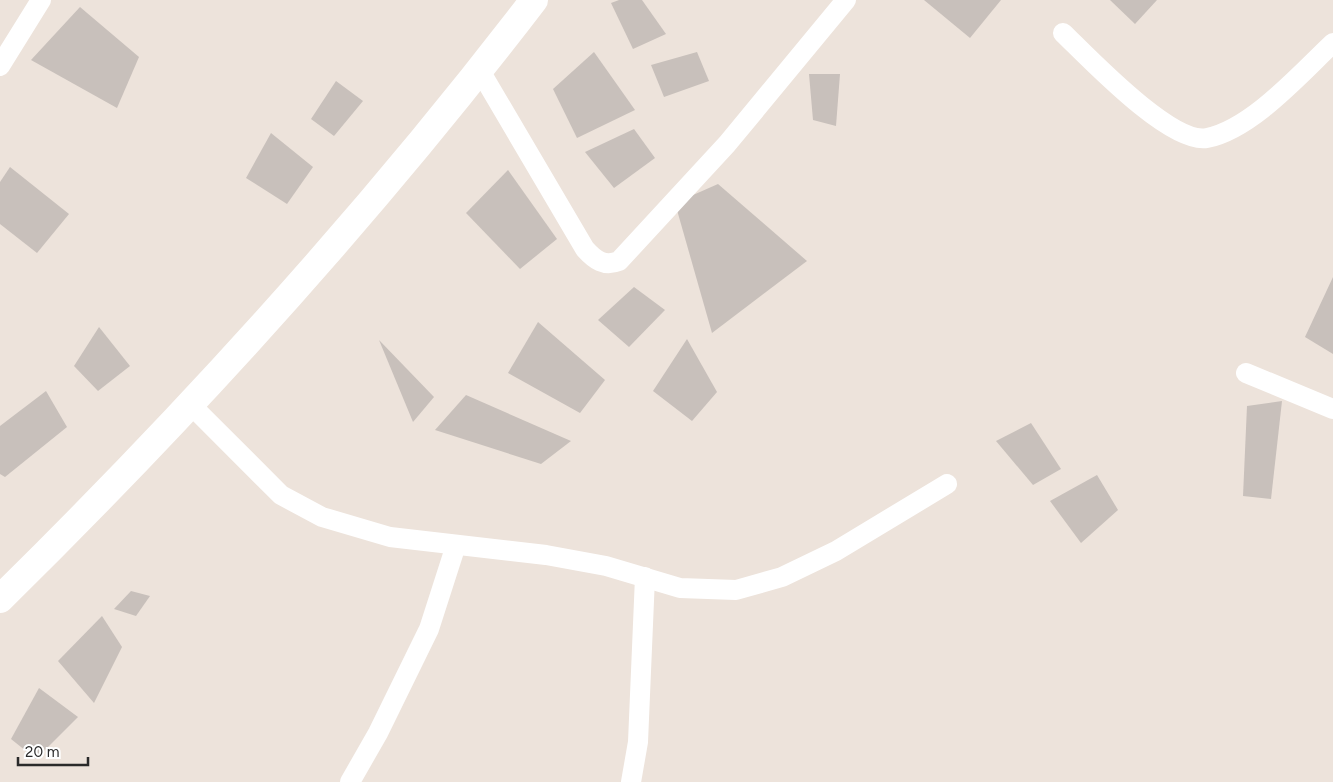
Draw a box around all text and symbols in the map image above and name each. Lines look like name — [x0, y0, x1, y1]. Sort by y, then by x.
scale bar — [18, 734, 88, 766]
text: 20 m — [25, 743, 59, 761]

